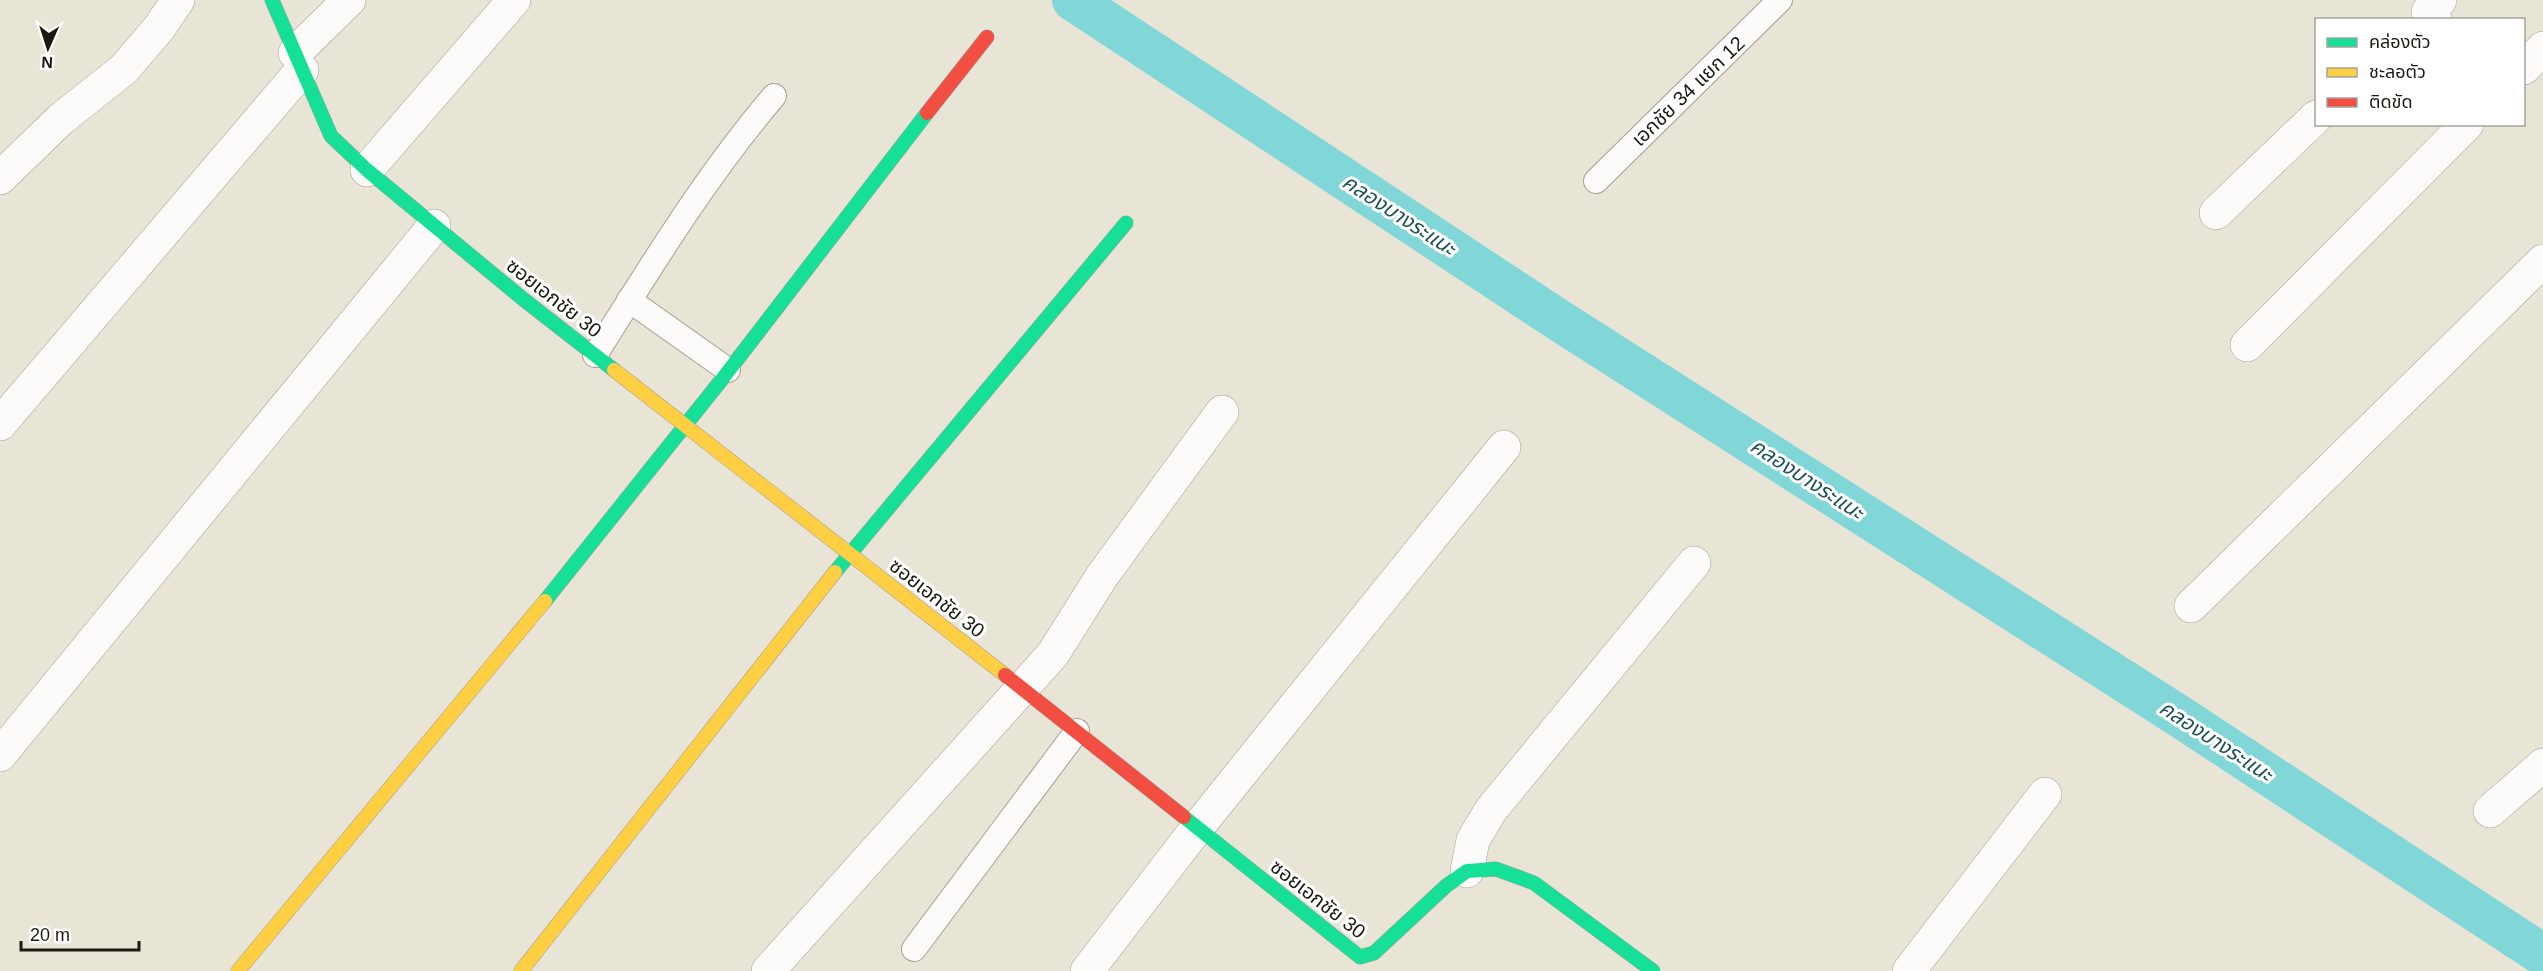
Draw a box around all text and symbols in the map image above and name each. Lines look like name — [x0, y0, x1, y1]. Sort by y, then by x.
north arrow — [18, 18, 78, 78]
legend — [2315, 18, 2525, 126]
street label: เอกชัย 34 แยก 12 — [1627, 32, 1749, 150]
text: คล่องตัว — [2369, 32, 2431, 52]
text: N — [41, 54, 53, 71]
text: ชะลอตัว — [2369, 62, 2426, 82]
text: ติดขัด — [2369, 92, 2412, 112]
water label: คลองบางระแนะ — [1339, 170, 1462, 261]
street label: ซอยเอกชัย 30 — [502, 254, 606, 342]
water label: คลองบางระแนะ — [1747, 434, 1870, 525]
street label: ซอยเอกชัย 30 — [885, 554, 989, 642]
water label: คลองบางระแนะ — [2156, 696, 2279, 787]
street label: ซอยเอกชัย 30 — [1266, 855, 1370, 943]
scale bar — [21, 914, 140, 952]
text: 20 m — [30, 925, 70, 945]

